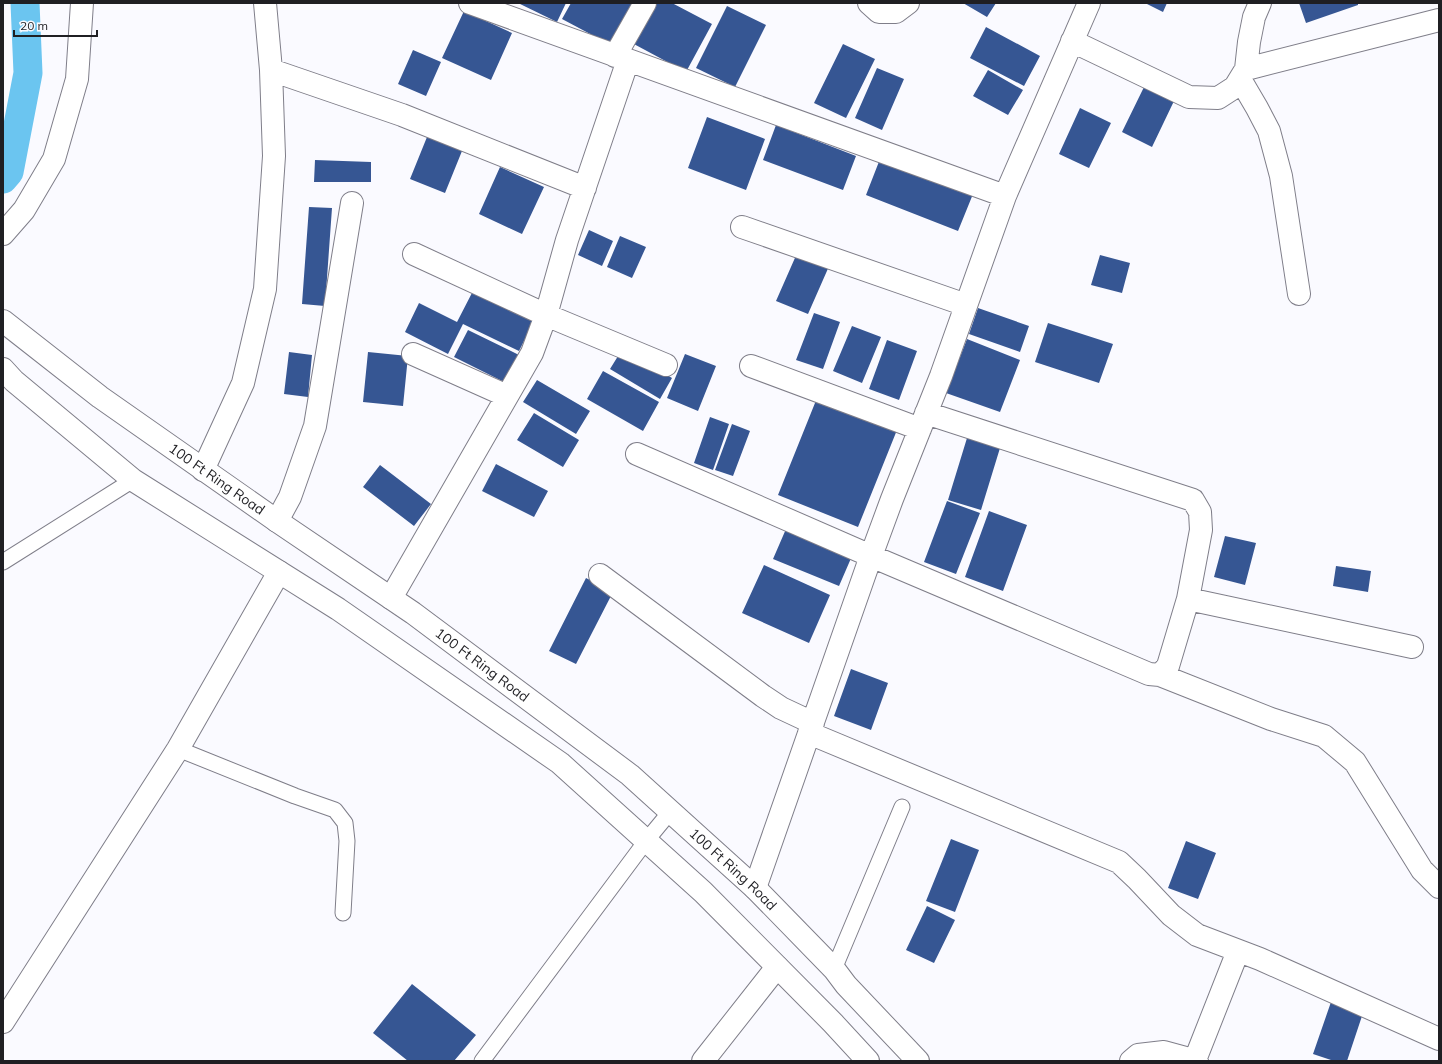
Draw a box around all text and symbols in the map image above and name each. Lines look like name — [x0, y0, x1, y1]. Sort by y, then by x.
scale bar — [14, 12, 97, 38]
text: 20 m — [20, 18, 48, 33]
street label: 100 Ft Ring Road — [165, 439, 268, 519]
street label: 100 Ft Ring Road — [432, 624, 533, 706]
street label: 100 Ft Ring Road — [686, 824, 781, 914]

